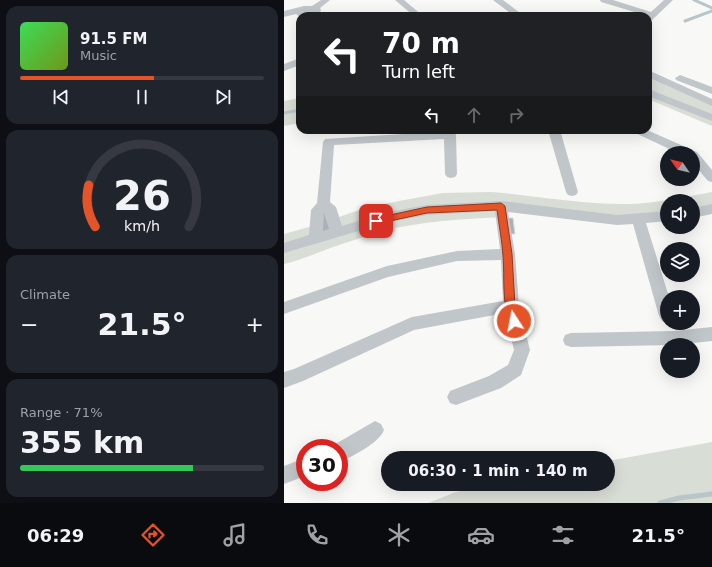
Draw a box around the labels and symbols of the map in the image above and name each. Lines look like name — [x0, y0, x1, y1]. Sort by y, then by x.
north arrow — [660, 146, 700, 186]
pin — [359, 204, 393, 238]
position arrow — [493, 300, 535, 342]
speed limit sign: 30 — [296, 439, 348, 491]

